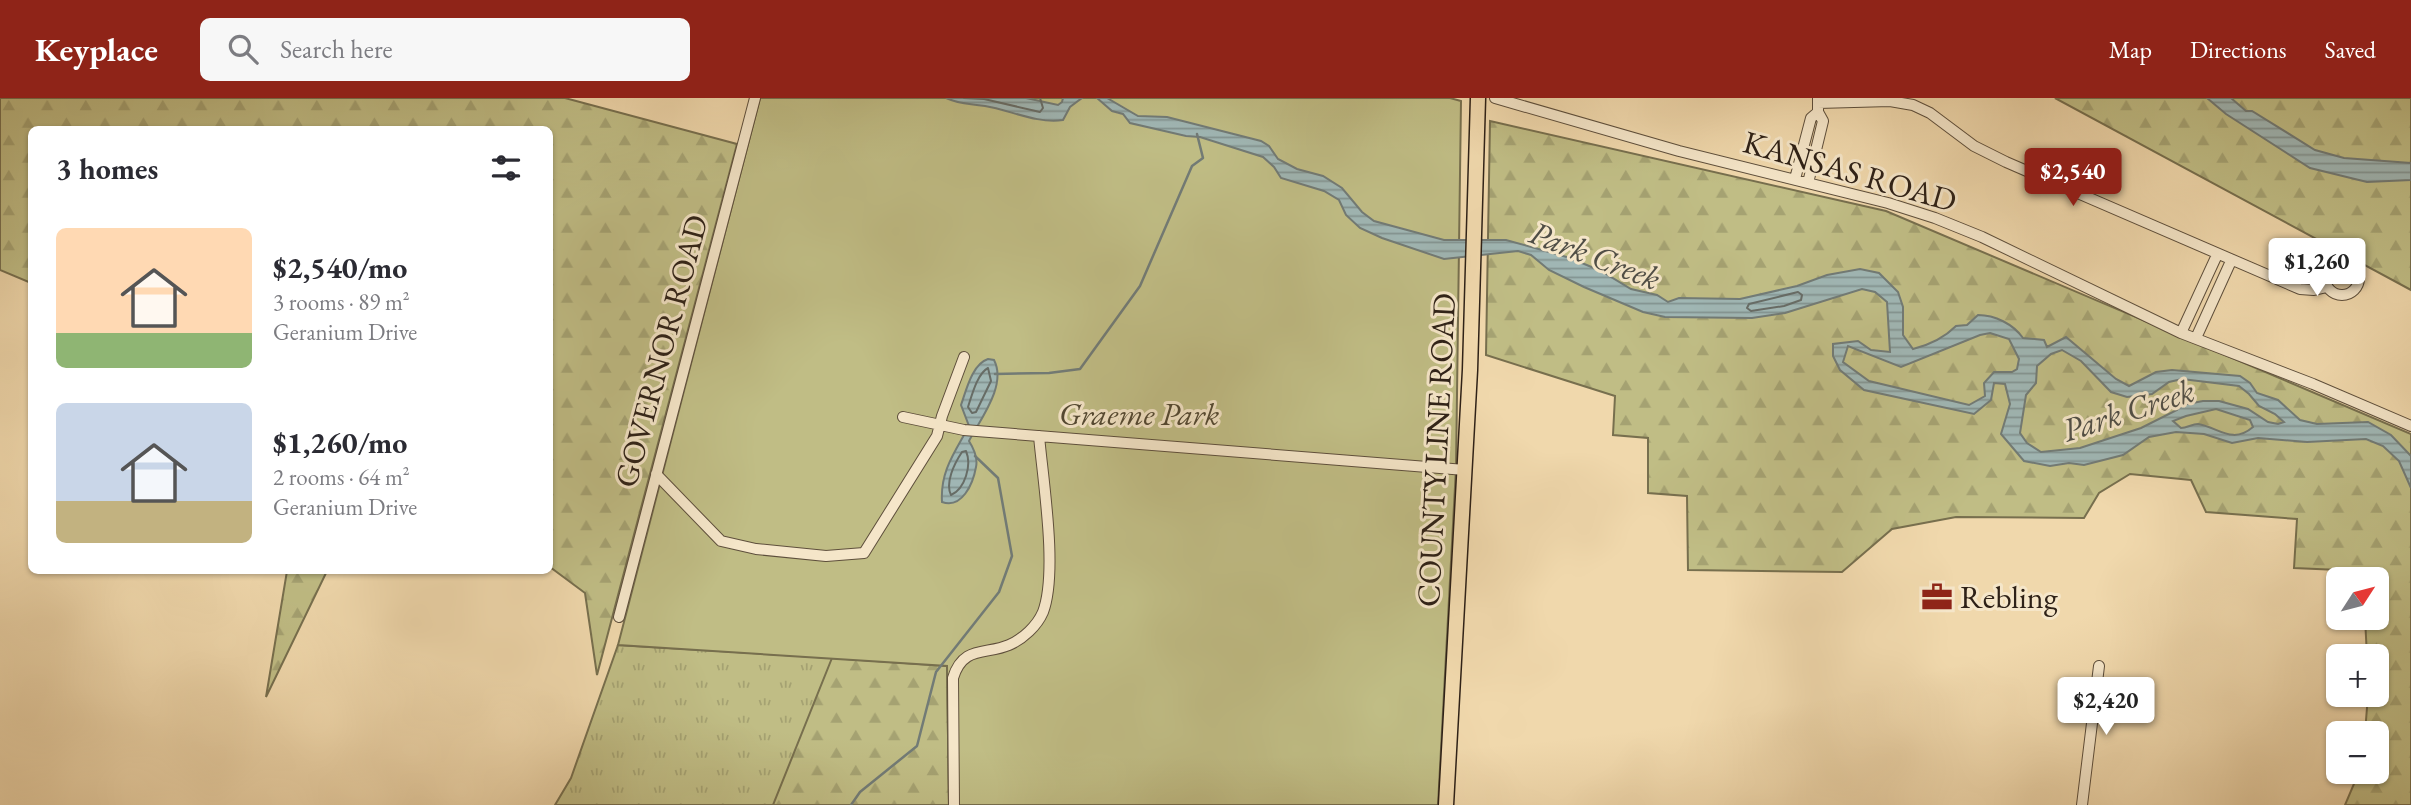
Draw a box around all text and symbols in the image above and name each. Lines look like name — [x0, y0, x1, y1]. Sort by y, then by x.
search box — [200, 18, 690, 81]
text: Keyplace — [35, 28, 158, 71]
icon: search — [224, 30, 262, 68]
text: Search here — [280, 32, 393, 66]
text: Map — [2109, 34, 2152, 65]
text: Directions — [2190, 34, 2287, 65]
text: Saved — [2325, 34, 2376, 65]
street label: KANSAS ROAD — [1738, 120, 1962, 222]
pin: $2,540 — [2016, 148, 2130, 208]
text: 3 homes — [56, 149, 158, 188]
icon: filters — [487, 149, 525, 187]
text: $2,540 — [2041, 156, 2105, 186]
street label: GOVERNOR ROAD — [604, 210, 718, 492]
water label: Park Creek — [1523, 210, 1667, 300]
pin: $1,260 — [2260, 238, 2374, 298]
text: $1,260 — [2285, 246, 2349, 276]
text: $2,540/mo — [273, 248, 407, 287]
icon: home — [112, 256, 196, 340]
text: 3 rooms · 89 m² — [273, 287, 410, 317]
street label: COUNTY LINE ROAD — [1407, 292, 1465, 608]
text: Geranium Drive — [273, 317, 417, 347]
water label: Park Creek — [2056, 368, 2200, 452]
park label: Graeme Park — [1059, 393, 1220, 435]
text: $1,260/mo — [273, 423, 407, 462]
icon: home — [112, 431, 196, 515]
text: 2 rooms · 64 m² — [273, 462, 410, 492]
text: Geranium Drive — [273, 492, 417, 522]
north arrow — [2326, 567, 2389, 630]
map controls — [2326, 567, 2389, 784]
place label: Rebling — [1960, 576, 2059, 618]
office icon: Rebling — [1920, 580, 1954, 614]
button: + — [2326, 644, 2389, 707]
pin: $2,420 — [2049, 678, 2163, 737]
text: $2,420 — [2074, 685, 2138, 715]
button: − — [2326, 721, 2389, 784]

